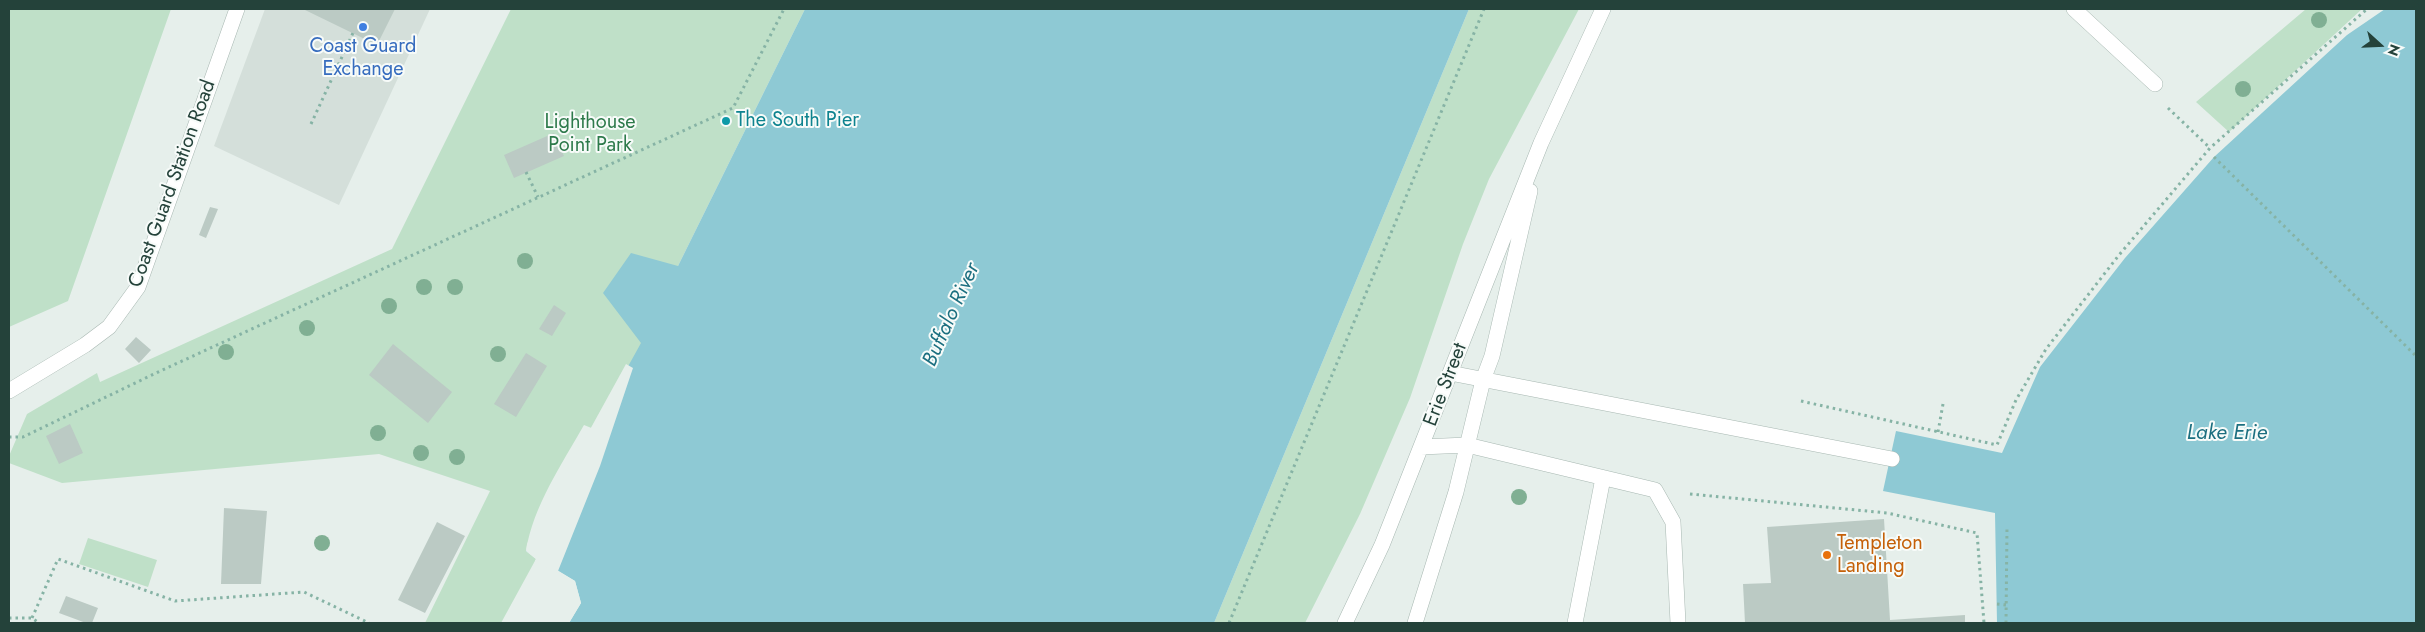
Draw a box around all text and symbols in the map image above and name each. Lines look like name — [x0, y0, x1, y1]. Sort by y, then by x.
north arrow — [2355, 20, 2405, 70]
marker: Coast Guard Exchange — [357, 21, 369, 33]
place label: Coast Guard Exchange — [310, 35, 416, 82]
text: N — [2383, 41, 2405, 59]
street label: Coast Guard Station Road — [124, 77, 222, 291]
place label: The South Pier — [736, 109, 859, 133]
park label: Lighthouse Point Park — [544, 111, 636, 158]
marker: The South Pier — [720, 115, 732, 127]
water label: Buffalo River — [918, 259, 986, 371]
street label: Erie Street — [1419, 340, 1473, 430]
water label: Lake Erie — [2187, 421, 2267, 447]
place label: Templeton Landing — [1837, 532, 1923, 579]
marker: Templeton Landing — [1821, 549, 1833, 561]

